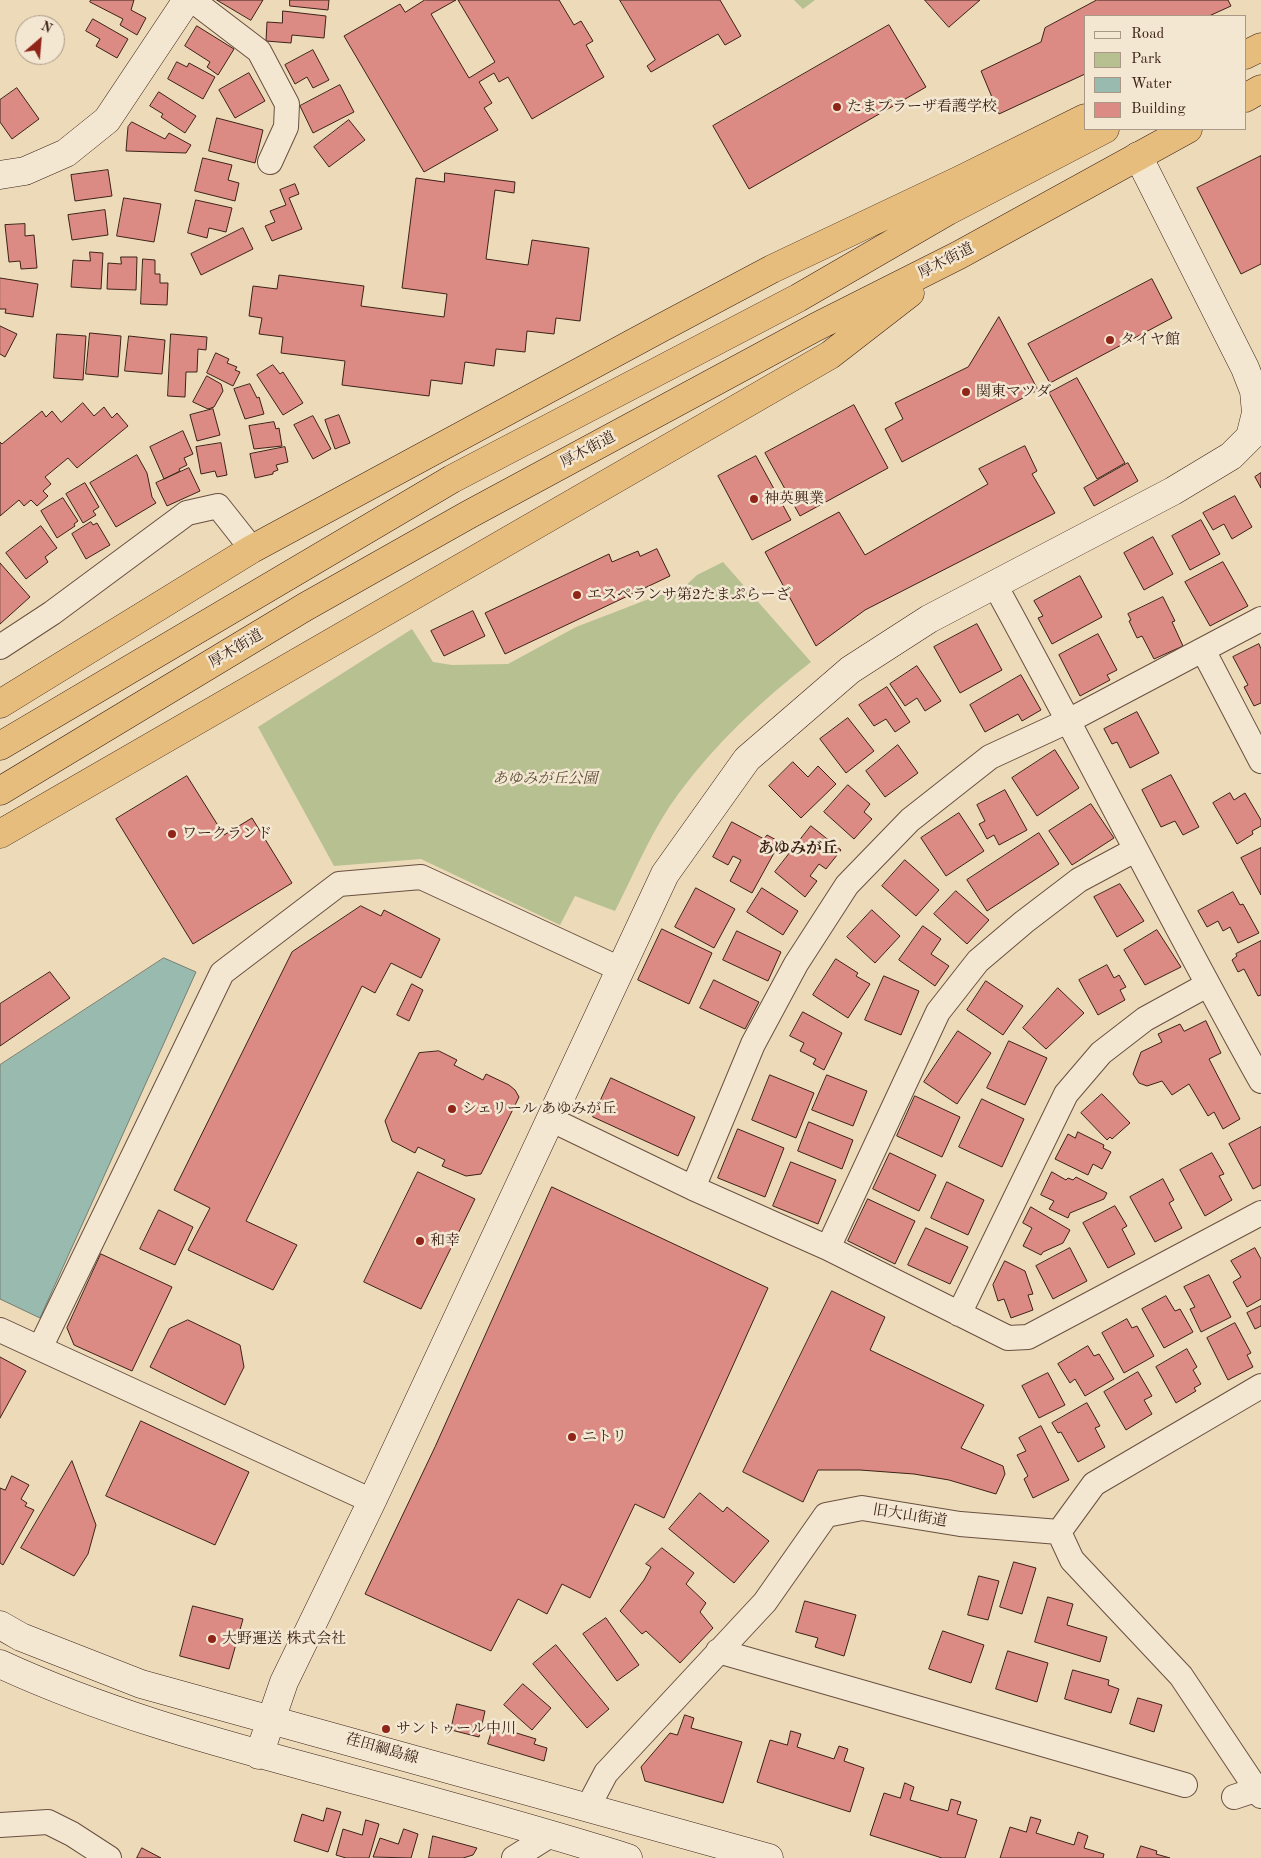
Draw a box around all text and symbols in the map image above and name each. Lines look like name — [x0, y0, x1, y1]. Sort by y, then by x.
north arrow — [15, 15, 65, 65]
legend — [1084, 15, 1246, 130]
text: N — [38, 19, 54, 36]
text: Road — [1131, 27, 1164, 42]
text: Park — [1131, 52, 1162, 67]
text: Water — [1131, 77, 1172, 92]
place label: たまプラーザ看護学校 — [847, 98, 997, 116]
marker: たまプラーザ看護学校 — [831, 101, 843, 113]
text: Building — [1131, 102, 1186, 117]
street label: 厚木街道 — [915, 239, 977, 283]
place label: タイヤ館 — [1120, 331, 1180, 349]
marker: タイヤ館 — [1104, 334, 1116, 346]
place label: 関東マツダ — [976, 383, 1051, 401]
marker: 関東マツダ — [960, 386, 972, 398]
street label: 厚木街道 — [557, 428, 619, 472]
place label: 神英興業 — [764, 490, 824, 508]
marker: 神英興業 — [748, 493, 760, 505]
place label: エスペランサ第2たまぷらーざ — [587, 586, 791, 604]
marker: エスペランサ第2たまぷらーざ — [571, 589, 583, 601]
street label: 厚木街道 — [206, 626, 266, 672]
park label: あゆみが丘公園 — [493, 770, 597, 788]
place label: ワークランド — [182, 825, 272, 843]
marker: ワークランド — [166, 828, 178, 840]
district label: あゆみが丘 — [758, 839, 838, 859]
place label: シェリール あゆみが丘 — [462, 1100, 616, 1118]
marker: シェリール あゆみが丘 — [446, 1103, 458, 1115]
place label: 和幸 — [430, 1232, 460, 1250]
marker: 和幸 — [414, 1235, 426, 1247]
place label: ニトリ — [582, 1428, 627, 1446]
marker: ニトリ — [566, 1431, 578, 1443]
street label: 旧大山街道 — [872, 1501, 948, 1531]
place label: 大野運送 株式会社 — [222, 1630, 346, 1648]
marker: 大野運送 株式会社 — [206, 1633, 218, 1645]
place label: サントゥール中川 — [396, 1720, 516, 1738]
marker: サントゥール中川 — [380, 1723, 392, 1735]
street label: 荏田綱島線 — [343, 1730, 421, 1768]

